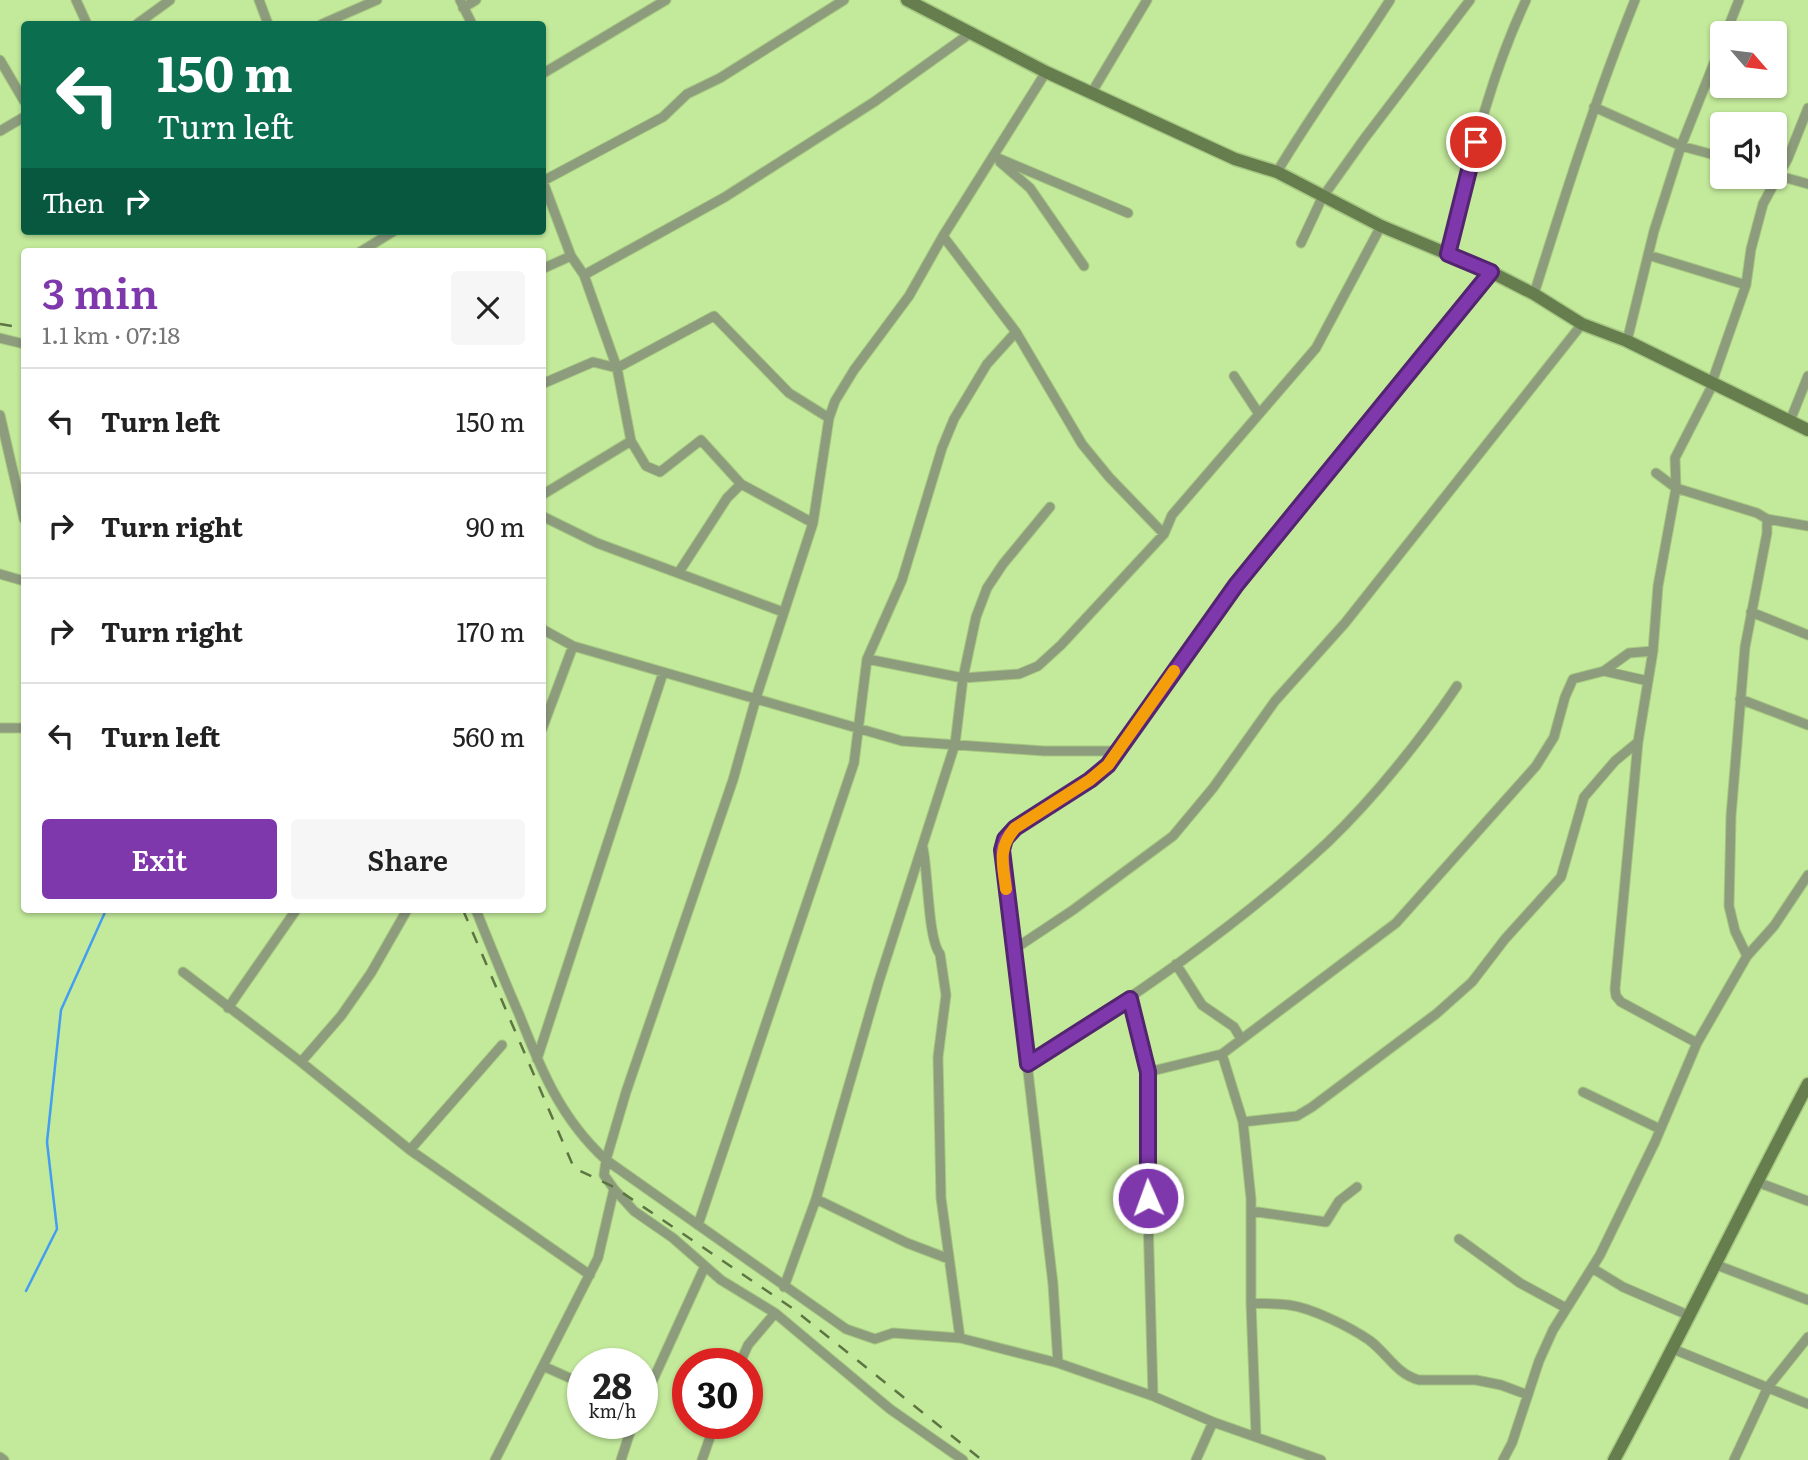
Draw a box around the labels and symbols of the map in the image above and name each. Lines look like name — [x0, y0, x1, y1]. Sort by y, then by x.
north arrow — [1710, 21, 1787, 98]
pin — [1446, 112, 1506, 172]
position arrow — [1111, 1161, 1185, 1235]
speed limit sign: 30 — [672, 1348, 763, 1439]

